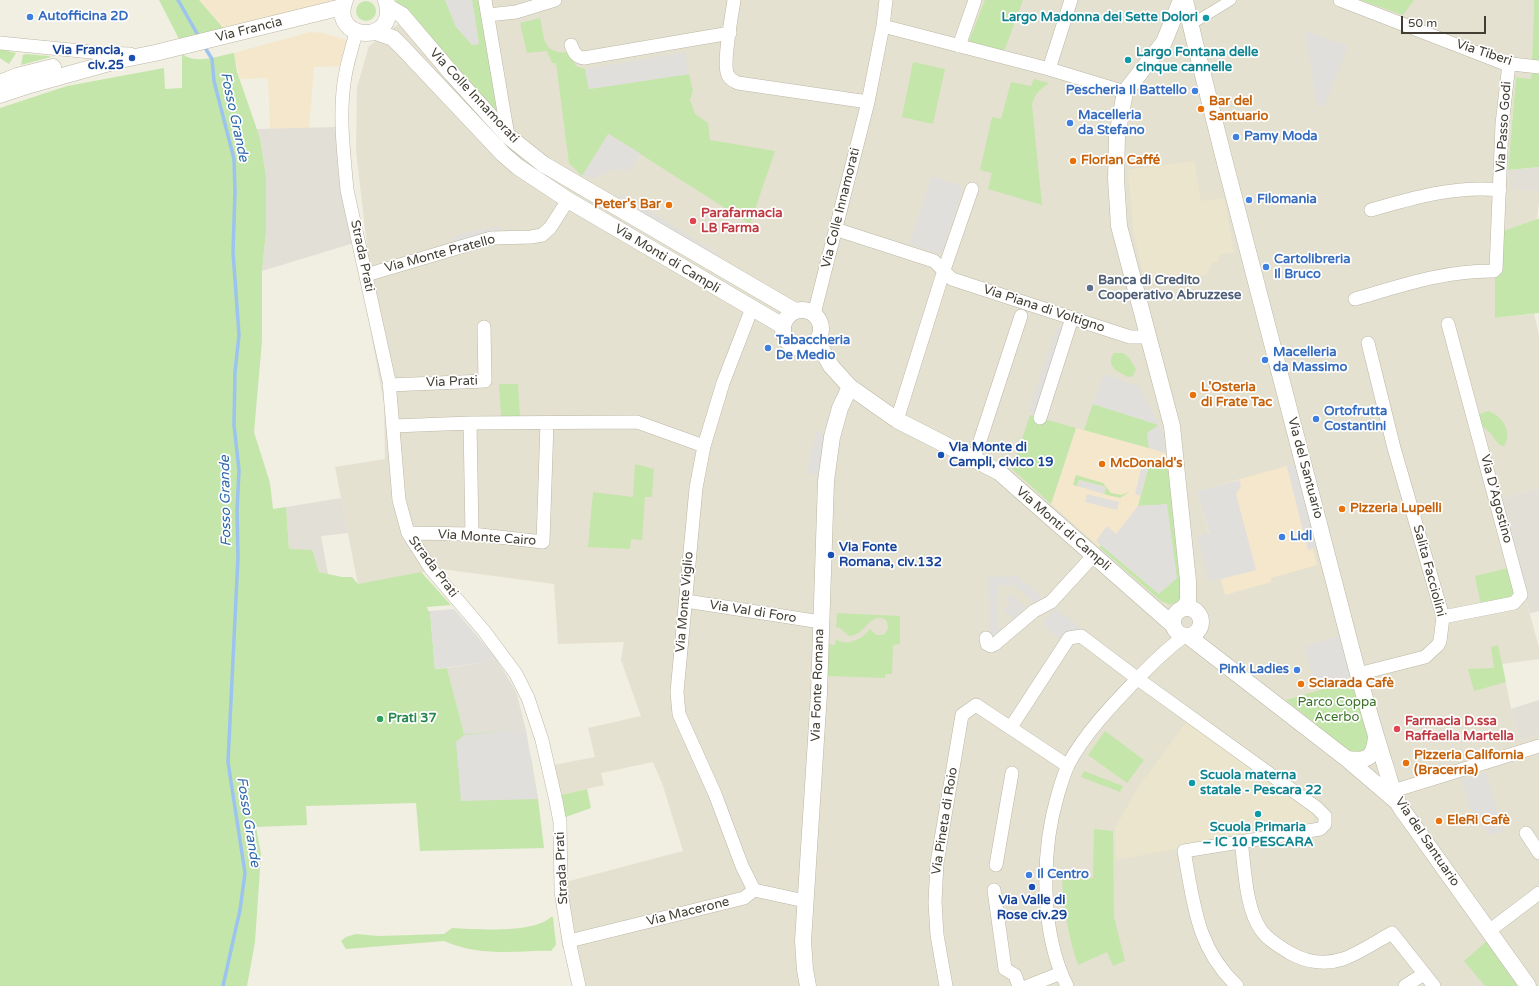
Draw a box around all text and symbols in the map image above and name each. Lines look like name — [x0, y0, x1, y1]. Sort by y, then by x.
scale bar — [1403, 8, 1488, 34]
place label: Autofficina 2D — [38, 9, 128, 25]
place label: Largo Madonna dei Sette Dolori — [1002, 10, 1198, 26]
marker: Autofficina 2D — [25, 12, 35, 22]
marker: Largo Madonna dei Sette Dolori — [1201, 13, 1211, 23]
street label: Via Francia — [214, 14, 284, 46]
text: 50 m — [1408, 16, 1437, 30]
street label: Via Tiberi — [1454, 37, 1514, 69]
place label: Via Francia, civ.25 — [53, 43, 124, 74]
street label: Via Colle Innamorati — [426, 45, 522, 147]
place label: Largo Fontana delle cinque cannelle — [1136, 45, 1258, 76]
marker: Via Francia, civ.25 — [127, 53, 137, 63]
marker: Largo Fontana delle cinque cannelle — [1123, 55, 1133, 65]
water label: Fosso Grande — [216, 71, 252, 163]
street label: Via Passo Godi — [1493, 81, 1515, 173]
place label: Pescheria Il Battello — [1066, 83, 1187, 99]
marker: Pescheria Il Battello — [1190, 86, 1200, 96]
place label: Bar del Santuario — [1209, 94, 1268, 125]
marker: Bar del Santuario — [1196, 104, 1206, 114]
place label: Macelleria da Stefano — [1078, 108, 1145, 139]
marker: Macelleria da Stefano — [1065, 118, 1075, 128]
place label: Pamy Moda — [1244, 129, 1318, 145]
marker: Pamy Moda — [1231, 132, 1241, 142]
street label: Via Colle Innamorati — [818, 146, 864, 270]
place label: Florian Caffé — [1081, 153, 1160, 169]
marker: Florian Caffé — [1068, 156, 1078, 166]
place label: Filomania — [1257, 192, 1317, 208]
marker: Filomania — [1244, 195, 1254, 205]
place label: Peter's Bar — [594, 197, 661, 213]
marker: Peter's Bar — [664, 200, 674, 210]
place label: Parafarmacia LB Farma — [701, 206, 783, 237]
marker: Parafarmacia LB Farma — [688, 216, 698, 226]
street label: Strada Prati — [347, 219, 377, 293]
street label: Via Monti di Campli — [611, 221, 723, 297]
street label: Via Monte Pratello — [383, 232, 497, 276]
place label: Cartolibreria Il Bruco — [1274, 252, 1350, 283]
marker: Cartolibreria Il Bruco — [1261, 262, 1271, 272]
place label: Banca di Credito Cooperativo Abruzzese — [1098, 273, 1241, 304]
street label: Via Piana di Voltigno — [981, 282, 1107, 336]
marker: Banca di Credito Cooperativo Abruzzese — [1085, 283, 1095, 293]
place label: Tabaccheria De Medio — [776, 333, 850, 364]
marker: Tabaccheria De Medio — [763, 343, 773, 353]
place label: Macelleria da Massimo — [1273, 345, 1347, 376]
marker: Macelleria da Massimo — [1260, 355, 1270, 365]
street label: Via Prati — [426, 373, 478, 391]
place label: L'Osteria di Frate Tac — [1201, 380, 1272, 411]
marker: L'Osteria di Frate Tac — [1188, 390, 1198, 400]
place label: Ortofrutta Costantini — [1324, 404, 1387, 435]
marker: Ortofrutta Costantini — [1311, 414, 1321, 424]
street label: Via del Santuario — [1284, 416, 1326, 520]
place label: Via Monte di Campli, civico 19 — [949, 440, 1053, 471]
marker: Via Monte di Campli, civico 19 — [936, 450, 946, 460]
street label: Via D'Agostino — [1477, 453, 1515, 545]
water label: Fosso Grande — [217, 455, 235, 547]
place label: McDonald's — [1110, 456, 1183, 472]
marker: McDonald's — [1097, 459, 1107, 469]
street label: Via Monti di Campli — [1013, 484, 1113, 574]
place label: Pizzeria Lupelli — [1350, 501, 1442, 517]
marker: Pizzeria Lupelli — [1337, 504, 1347, 514]
street label: Salita Facciolini — [1409, 523, 1449, 619]
street label: Via Monte Cairo — [437, 527, 537, 549]
place label: Lidl — [1290, 529, 1312, 545]
marker: Lidl — [1277, 532, 1287, 542]
street label: Strada Prati — [405, 533, 461, 601]
place label: Via Fonte Romana, civ.132 — [839, 540, 942, 571]
marker: Via Fonte Romana, civ.132 — [826, 550, 836, 560]
street label: Via Monte Viglio — [673, 551, 697, 653]
street label: Via Val di Foro — [708, 597, 798, 627]
street label: Via Fonte Romana — [808, 628, 828, 742]
place label: Pink Ladies — [1219, 662, 1289, 678]
marker: Pink Ladies — [1292, 665, 1302, 675]
place label: Sciarada Cafè — [1309, 676, 1394, 692]
marker: Sciarada Cafè — [1296, 679, 1306, 689]
park label: Parco Coppa Acerbo — [1297, 695, 1377, 726]
place label: Prati 37 — [388, 711, 437, 727]
marker: Prati 37 — [375, 714, 385, 724]
place label: Farmacia D.ssa Raffaella Martella — [1405, 714, 1514, 745]
marker: Farmacia D.ssa Raffaella Martella — [1392, 724, 1402, 734]
place label: Pizzeria California (Bracerria) — [1414, 748, 1524, 779]
marker: Pizzeria California (Bracerria) — [1401, 758, 1411, 768]
street label: Via Pineta di Roio — [929, 766, 961, 876]
place label: Scuola materna statale - Pescara 22 — [1200, 768, 1322, 799]
water label: Fosso Grande — [233, 776, 263, 868]
marker: Scuola materna statale - Pescara 22 — [1187, 778, 1197, 788]
street label: Via del Santuario — [1391, 794, 1463, 890]
marker: Scuola Primaria – IC 10 PESCARA — [1253, 809, 1263, 819]
place label: EleRi Cafè — [1447, 813, 1510, 829]
marker: EleRi Cafè — [1434, 816, 1444, 826]
place label: Scuola Primaria – IC 10 PESCARA — [1203, 820, 1313, 851]
street label: Strada Prati — [552, 831, 572, 905]
place label: Il Centro — [1037, 867, 1089, 883]
marker: Il Centro — [1024, 870, 1034, 880]
marker: Via Valle di Rose civ.29 — [1027, 882, 1037, 892]
place label: Via Valle di Rose civ.29 — [997, 893, 1067, 924]
street label: Via Macerone — [645, 894, 731, 930]

